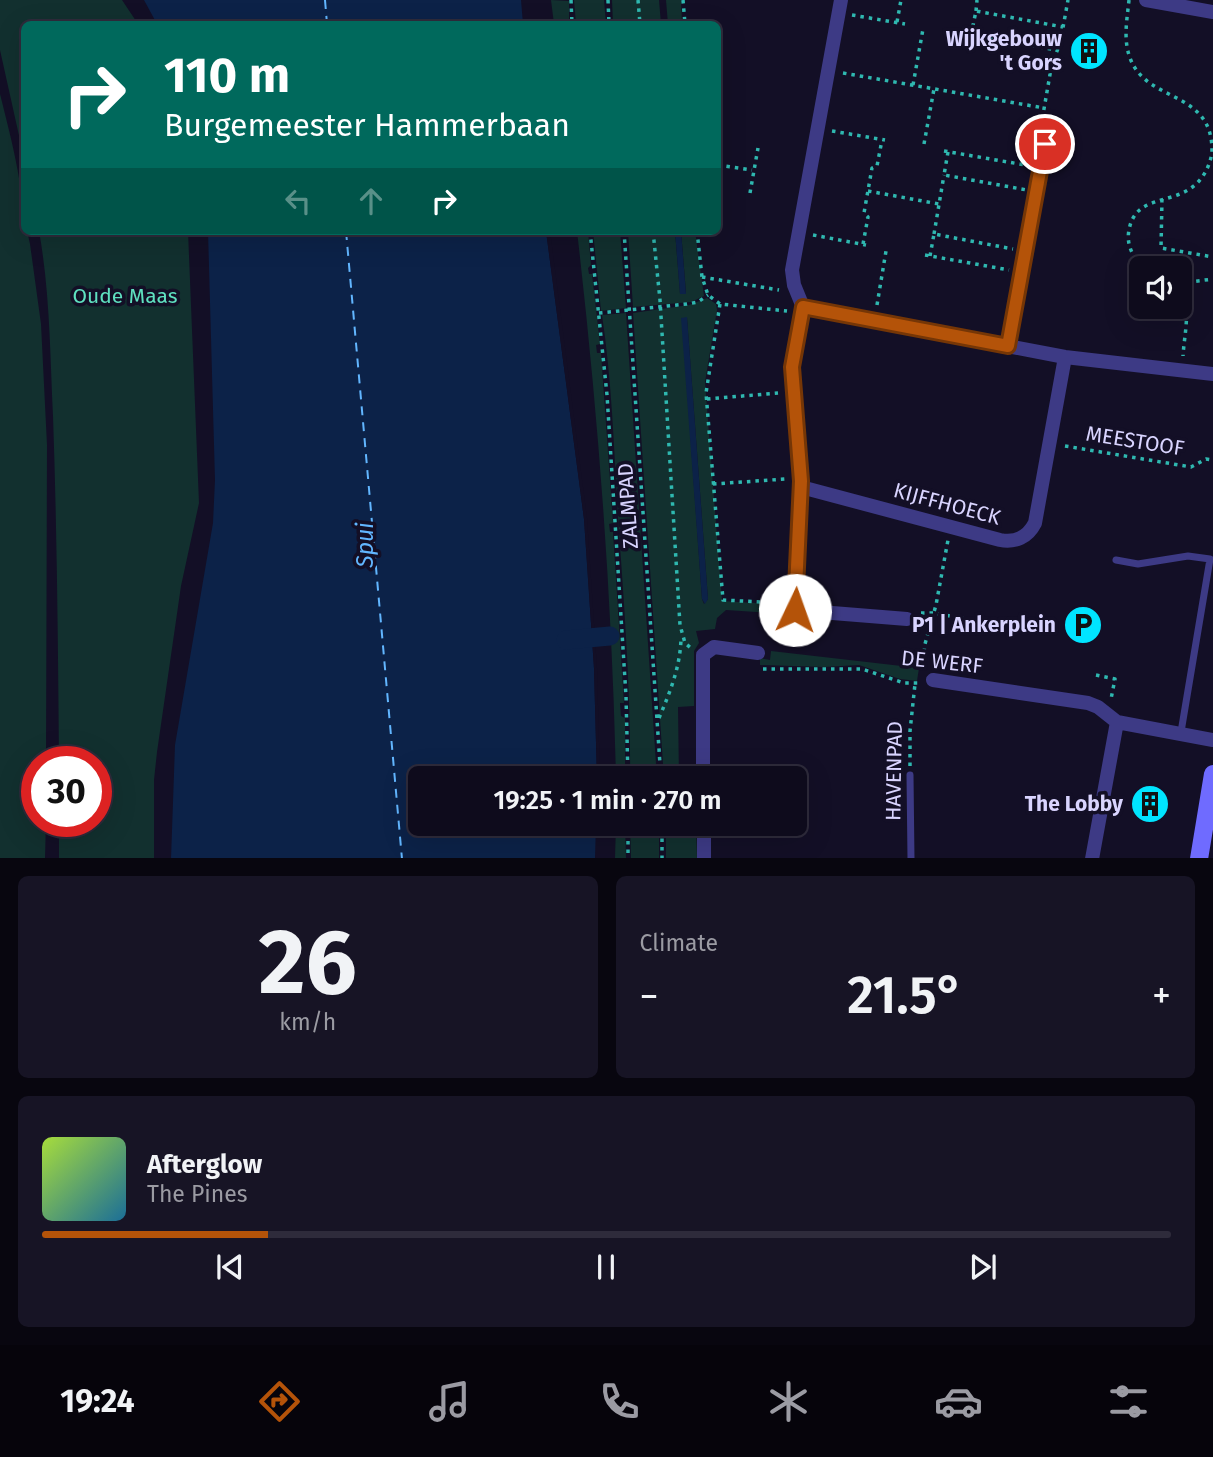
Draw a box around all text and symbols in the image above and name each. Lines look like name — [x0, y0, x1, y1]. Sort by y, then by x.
place label: Wijkgebouw 't Gors — [946, 26, 1062, 76]
building icon: Wijkgebouw 't Gors — [1068, 30, 1110, 72]
text: 110 m — [164, 46, 290, 105]
icon: right — [49, 49, 140, 140]
text: Burgemeester Hammerbaan — [164, 106, 570, 144]
pin — [1015, 114, 1075, 174]
icon: arrive — [1026, 125, 1064, 163]
icon: left — [279, 182, 317, 220]
icon: ahead — [352, 182, 390, 220]
icon: right — [425, 182, 463, 220]
map controls — [1129, 256, 1192, 319]
button: sound — [1129, 256, 1192, 319]
park label: Oude Maas — [73, 283, 178, 309]
street label: MEESTOOF — [1084, 420, 1186, 462]
street label: ZALMPAD — [612, 462, 644, 550]
street label: KIJFFHOECK — [891, 477, 1004, 531]
water label: Spui — [351, 522, 379, 569]
position arrow — [758, 573, 832, 647]
parking icon: P1 | Ankerplein — [1062, 604, 1104, 646]
place label: P1 | Ankerplein — [912, 612, 1056, 638]
street label: DE WERF — [900, 645, 984, 679]
street label: HAVENPAD — [880, 721, 908, 821]
speed limit sign: 30 — [21, 746, 112, 837]
building icon: The Lobby — [1129, 783, 1171, 825]
text: 19:25 · 1 min · 270 m — [493, 785, 722, 816]
place label: The Lobby — [1025, 791, 1123, 817]
text: 26 — [259, 908, 357, 1017]
text: Climate — [640, 929, 718, 957]
text: 21.5° — [847, 964, 963, 1027]
text: − — [640, 973, 659, 1019]
text: + — [1152, 973, 1171, 1019]
text: km/h — [279, 1008, 336, 1036]
text: Afterglow — [147, 1149, 262, 1180]
text: The Pines — [147, 1180, 248, 1208]
icon: previous — [211, 1248, 249, 1286]
icon: pause — [587, 1248, 625, 1286]
icon: next — [964, 1248, 1002, 1286]
icon: directions — [255, 1377, 304, 1426]
icon: music — [425, 1377, 474, 1426]
icon: phone — [595, 1377, 644, 1426]
icon: climate — [764, 1377, 813, 1426]
icon: car — [934, 1377, 983, 1426]
icon: filters — [1104, 1377, 1153, 1426]
text: 19:24 — [60, 1382, 135, 1420]

